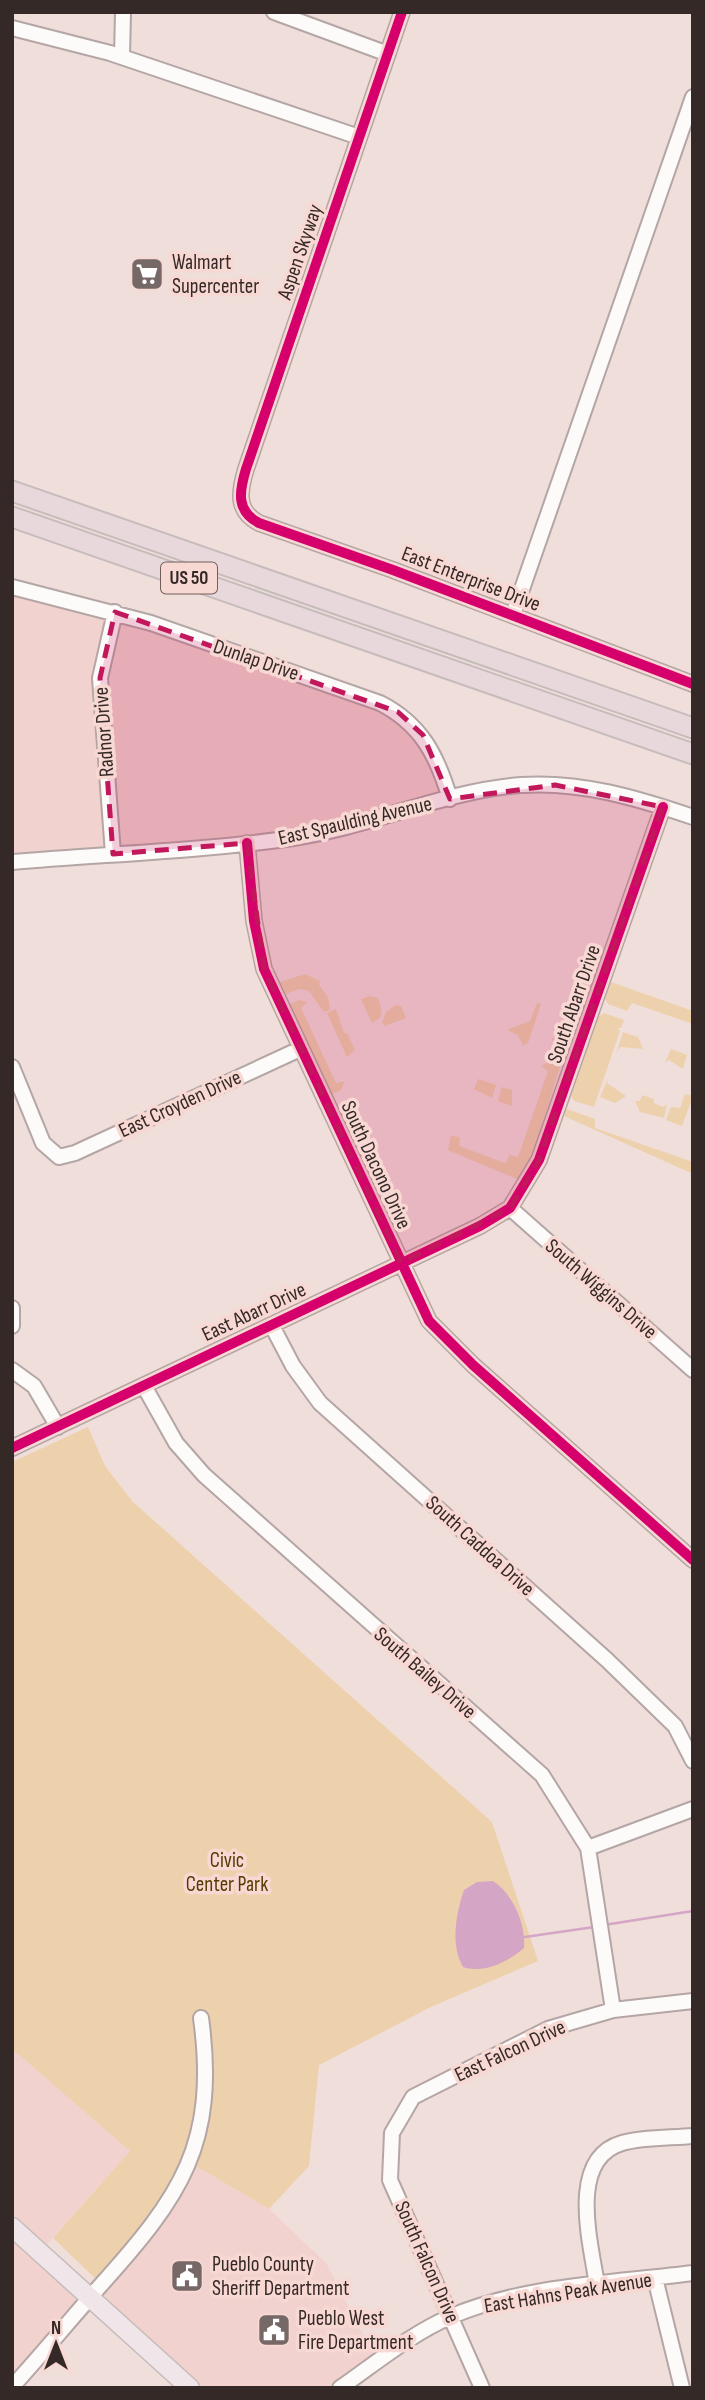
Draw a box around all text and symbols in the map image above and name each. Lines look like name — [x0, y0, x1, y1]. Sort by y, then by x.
street label: Aspen Skyway — [272, 201, 328, 304]
place label: Walmart Supercenter — [172, 250, 259, 299]
supermarket icon: Walmart Supercenter — [128, 255, 166, 293]
street label: East Enterprise Drive — [398, 541, 544, 617]
road number: US 50 — [161, 562, 217, 594]
street label: Dunlap Drive — [210, 634, 302, 686]
street label: Radnor Drive — [88, 686, 120, 778]
street label: East Spaulding Avenue — [276, 791, 434, 851]
street label: South Abarr Drive — [542, 942, 606, 1066]
street label: East Croyden Drive — [115, 1065, 245, 1143]
street label: South Dacono Drive — [335, 1097, 417, 1233]
street label: South Wiggins Drive — [540, 1234, 662, 1344]
street label: East Abarr Drive — [198, 1277, 310, 1347]
street label: South Caddoa Drive — [421, 1491, 539, 1601]
street label: South Bailey Drive — [369, 1622, 481, 1724]
park label: Civic Center Park — [186, 1848, 268, 1897]
street label: East Falcon Drive — [451, 2014, 569, 2088]
street label: South Falcon Drive — [389, 2197, 465, 2327]
place label: Pueblo County Sheriff Department — [212, 2252, 349, 2301]
public building icon: Pueblo County Sheriff Department — [168, 2257, 206, 2295]
street label: East Hahns Peak Avenue — [482, 2267, 654, 2319]
place label: Pueblo West Fire Department — [298, 2306, 413, 2355]
north arrow — [21, 2309, 91, 2379]
public building icon: Pueblo West Fire Department — [255, 2311, 293, 2349]
text: N — [51, 2317, 61, 2340]

